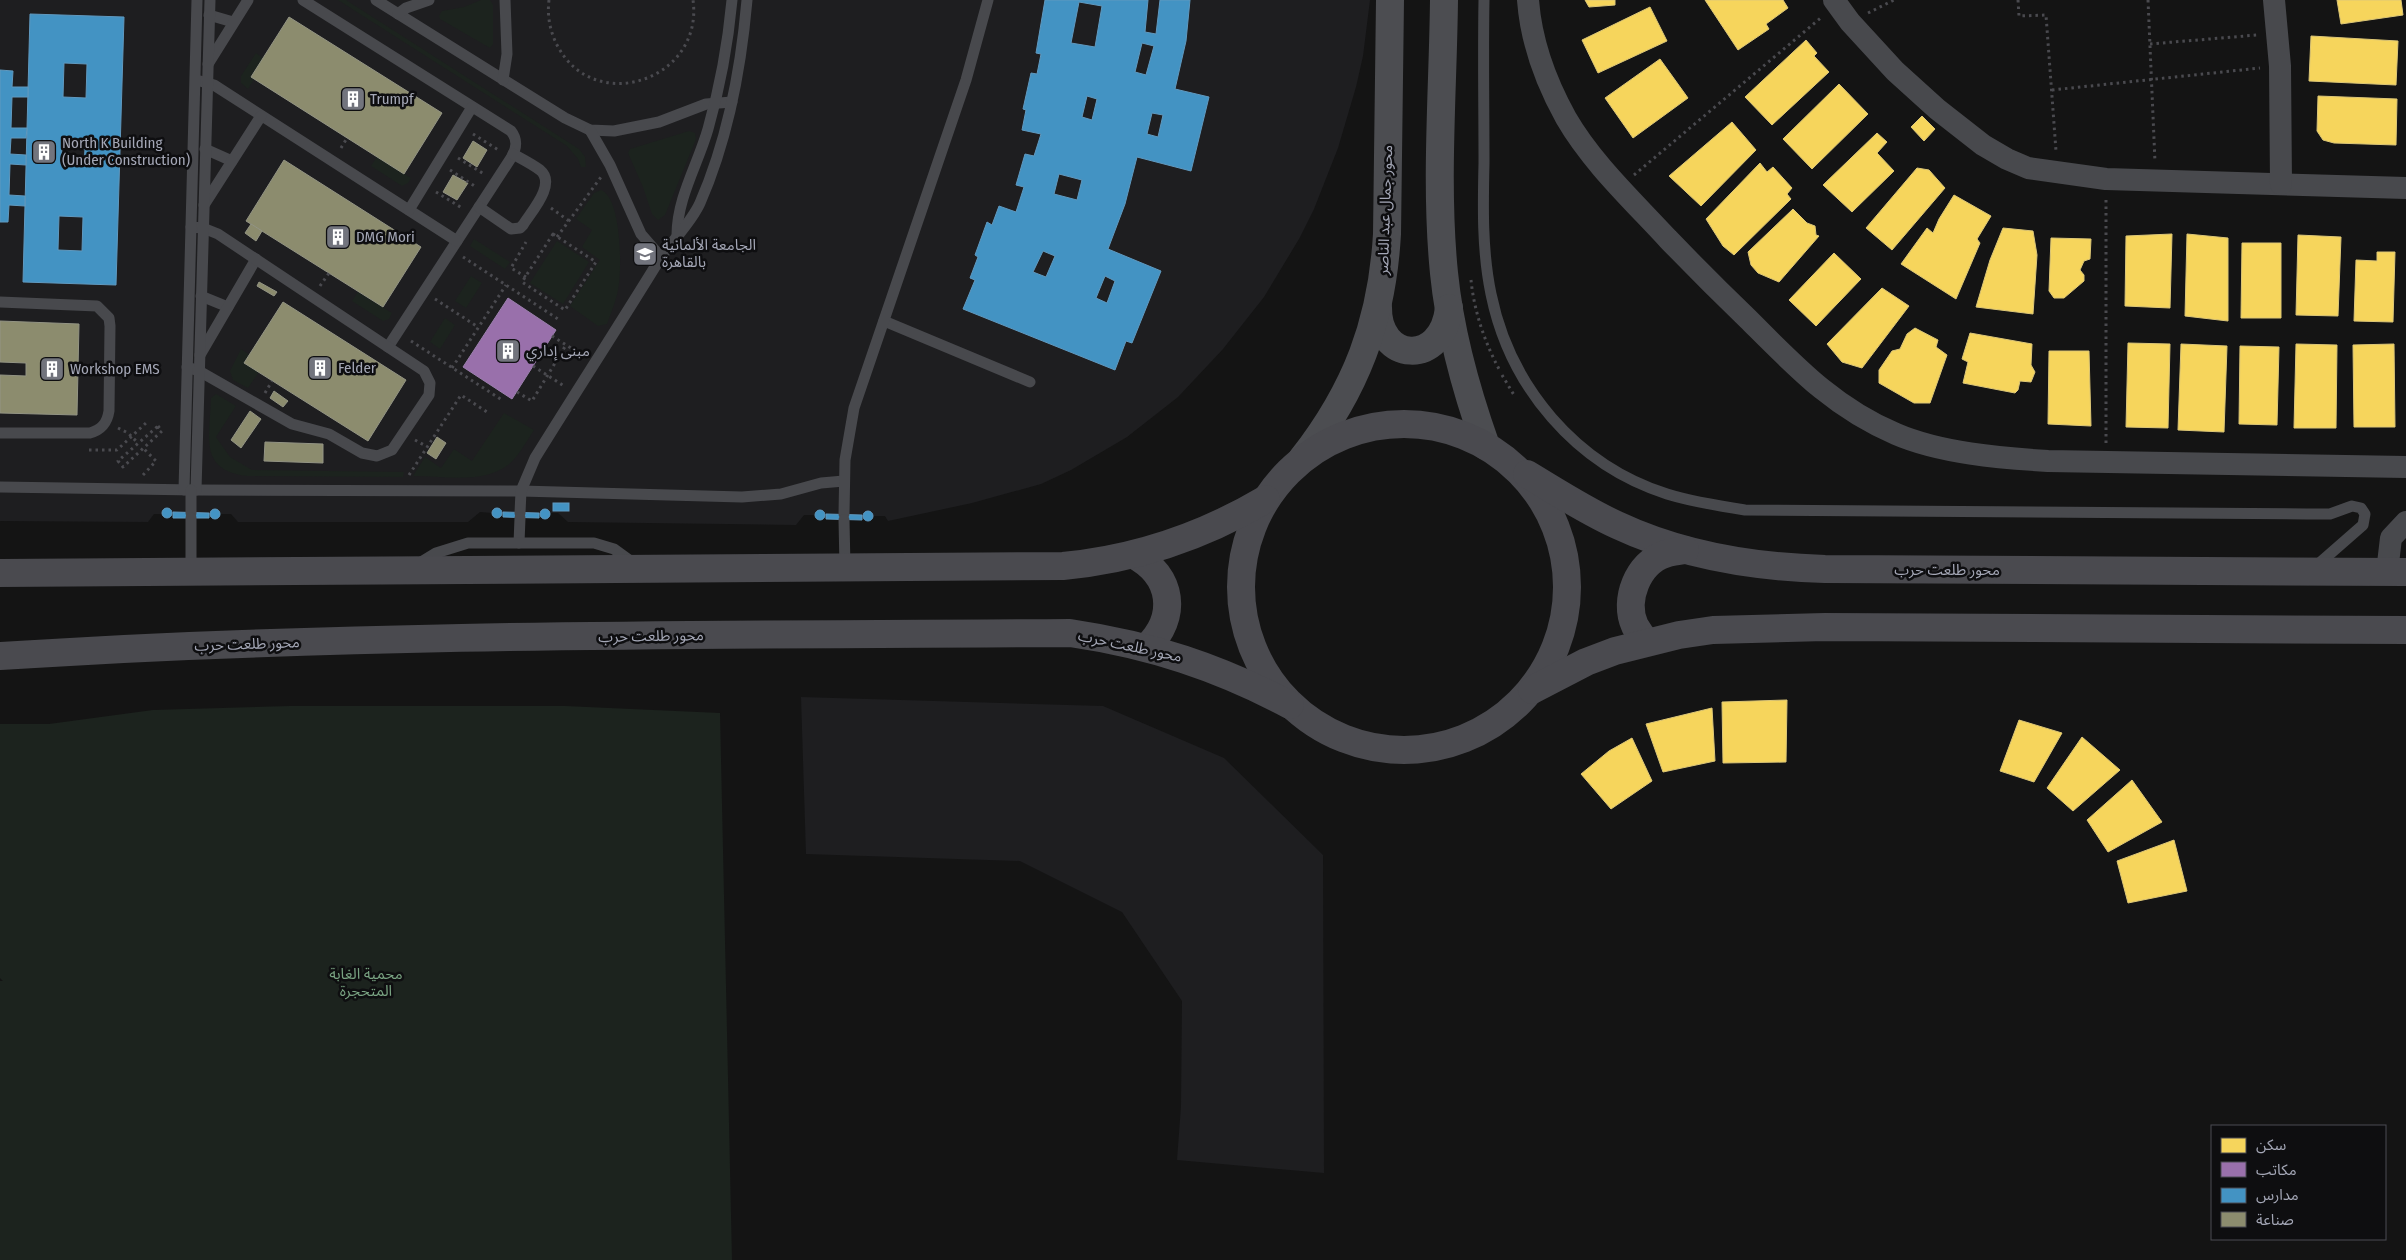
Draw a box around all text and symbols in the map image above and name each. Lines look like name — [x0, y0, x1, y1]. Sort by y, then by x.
building icon: Trumpf — [340, 86, 366, 112]
place label: Trumpf — [370, 90, 415, 108]
place label: North K Building (Under Construction) — [62, 134, 190, 169]
building icon: North K Building (Under Construction) — [31, 139, 57, 165]
street label: محور جمال عبد الناصر — [1374, 145, 1396, 276]
building icon: DMG Mori — [325, 224, 351, 250]
place label: DMG Mori — [356, 228, 415, 246]
place label: الجامعة الألمانية بالقاهرة — [662, 236, 756, 271]
school or university icon: الجامعة الألمانية بالقاهرة — [632, 241, 658, 267]
building icon: مبنى إداري — [495, 338, 521, 364]
place label: مبنى إداري — [526, 342, 590, 362]
building icon: Felder — [307, 355, 333, 381]
building icon: Workshop EMS — [39, 356, 65, 382]
place label: Felder — [338, 359, 377, 377]
place label: Workshop EMS — [70, 360, 160, 378]
street label: محور طلعت حرب — [1894, 561, 2000, 579]
street label: محور طلعت حرب — [598, 626, 704, 646]
street label: محور طلعت حرب — [1076, 626, 1184, 666]
street label: محور طلعت حرب — [194, 633, 300, 655]
park label: محمية الغابة المتحجرة — [329, 965, 403, 1000]
legend — [2211, 1125, 2386, 1240]
text: سكن — [2256, 1136, 2287, 1154]
text: مكاتب — [2256, 1161, 2297, 1179]
text: مدارس — [2256, 1186, 2299, 1204]
text: صناعة — [2256, 1211, 2294, 1229]

